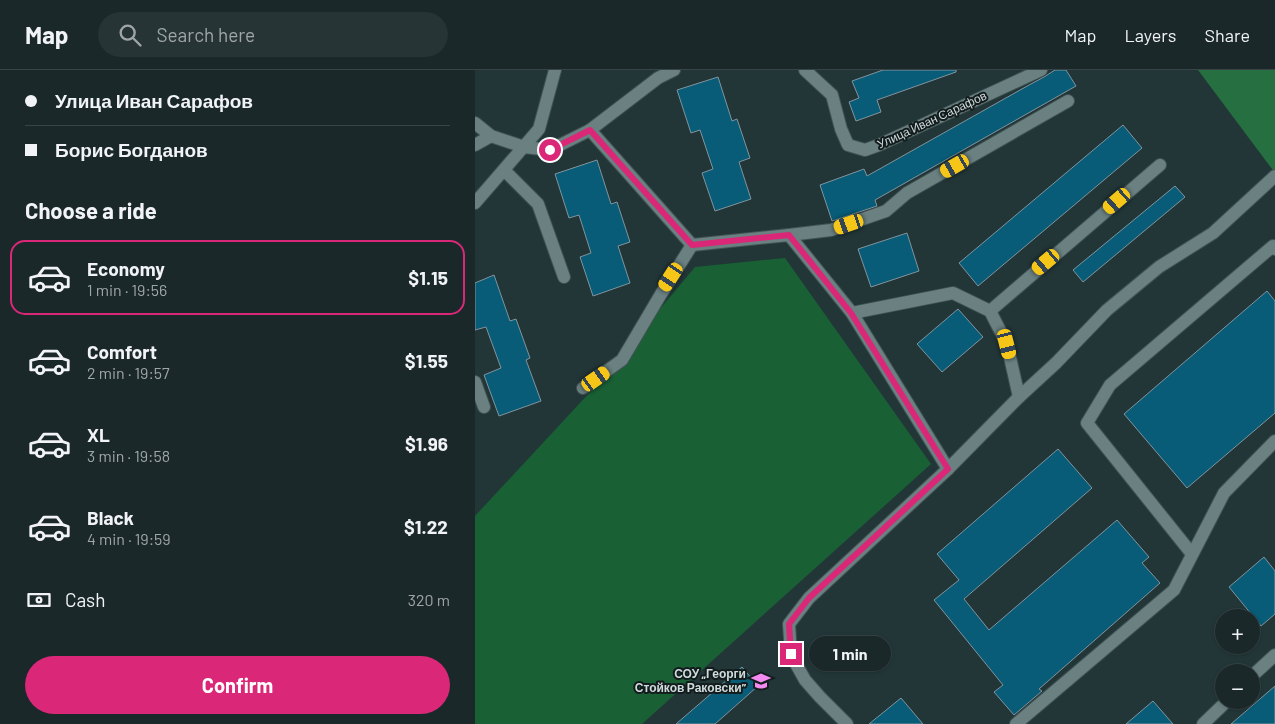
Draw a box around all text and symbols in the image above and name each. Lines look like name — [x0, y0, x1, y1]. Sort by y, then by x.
search box — [98, 12, 448, 57]
text: Map — [25, 20, 68, 49]
icon: search — [116, 21, 144, 49]
text: Search here — [156, 23, 255, 46]
text: Map — [1064, 24, 1096, 46]
text: Layers — [1124, 24, 1177, 46]
text: Share — [1205, 24, 1250, 46]
street label: Улица Иван Сарафов — [875, 88, 989, 151]
text: Улица Иван Сарафов — [55, 89, 253, 112]
text: Борис Богданов — [55, 138, 208, 161]
route start — [539, 139, 561, 161]
car — [938, 152, 971, 180]
car — [1100, 185, 1133, 217]
text: Choose a ride — [25, 197, 157, 223]
car — [832, 212, 865, 236]
car — [1029, 247, 1062, 277]
icon: car — [27, 255, 72, 300]
text: Economy — [87, 257, 165, 280]
car — [656, 260, 685, 294]
text: $1.15 — [408, 266, 448, 289]
text: 1 min · 19:56 — [87, 280, 167, 299]
car — [996, 328, 1017, 360]
icon: car — [27, 338, 72, 383]
text: Comfort — [87, 340, 157, 363]
text: $1.55 — [405, 349, 448, 372]
text: 2 min · 19:57 — [87, 363, 170, 382]
car — [579, 364, 612, 394]
icon: car — [27, 421, 72, 466]
text: XL — [87, 423, 110, 446]
text: $1.96 — [405, 432, 448, 455]
text: 3 min · 19:58 — [87, 446, 170, 465]
icon: car — [27, 504, 72, 549]
text: Black — [87, 506, 134, 529]
text: $1.22 — [404, 515, 448, 538]
text: 4 min · 19:59 — [87, 529, 171, 548]
icon: cash — [25, 586, 53, 614]
text: Cash — [65, 588, 106, 611]
text: 320 m — [408, 590, 450, 609]
map controls — [1215, 609, 1260, 709]
button: + — [1215, 609, 1260, 654]
callout: 1 min — [809, 636, 891, 672]
route end — [780, 643, 802, 665]
text: 1 min — [832, 644, 868, 663]
button: Confirm — [25, 656, 450, 714]
button: − — [1215, 664, 1260, 709]
place label: СОУ „Георги Стойков Раковски” — [635, 666, 747, 694]
school or university icon: СОУ „Георги Стойков Раковски” — [750, 670, 772, 692]

